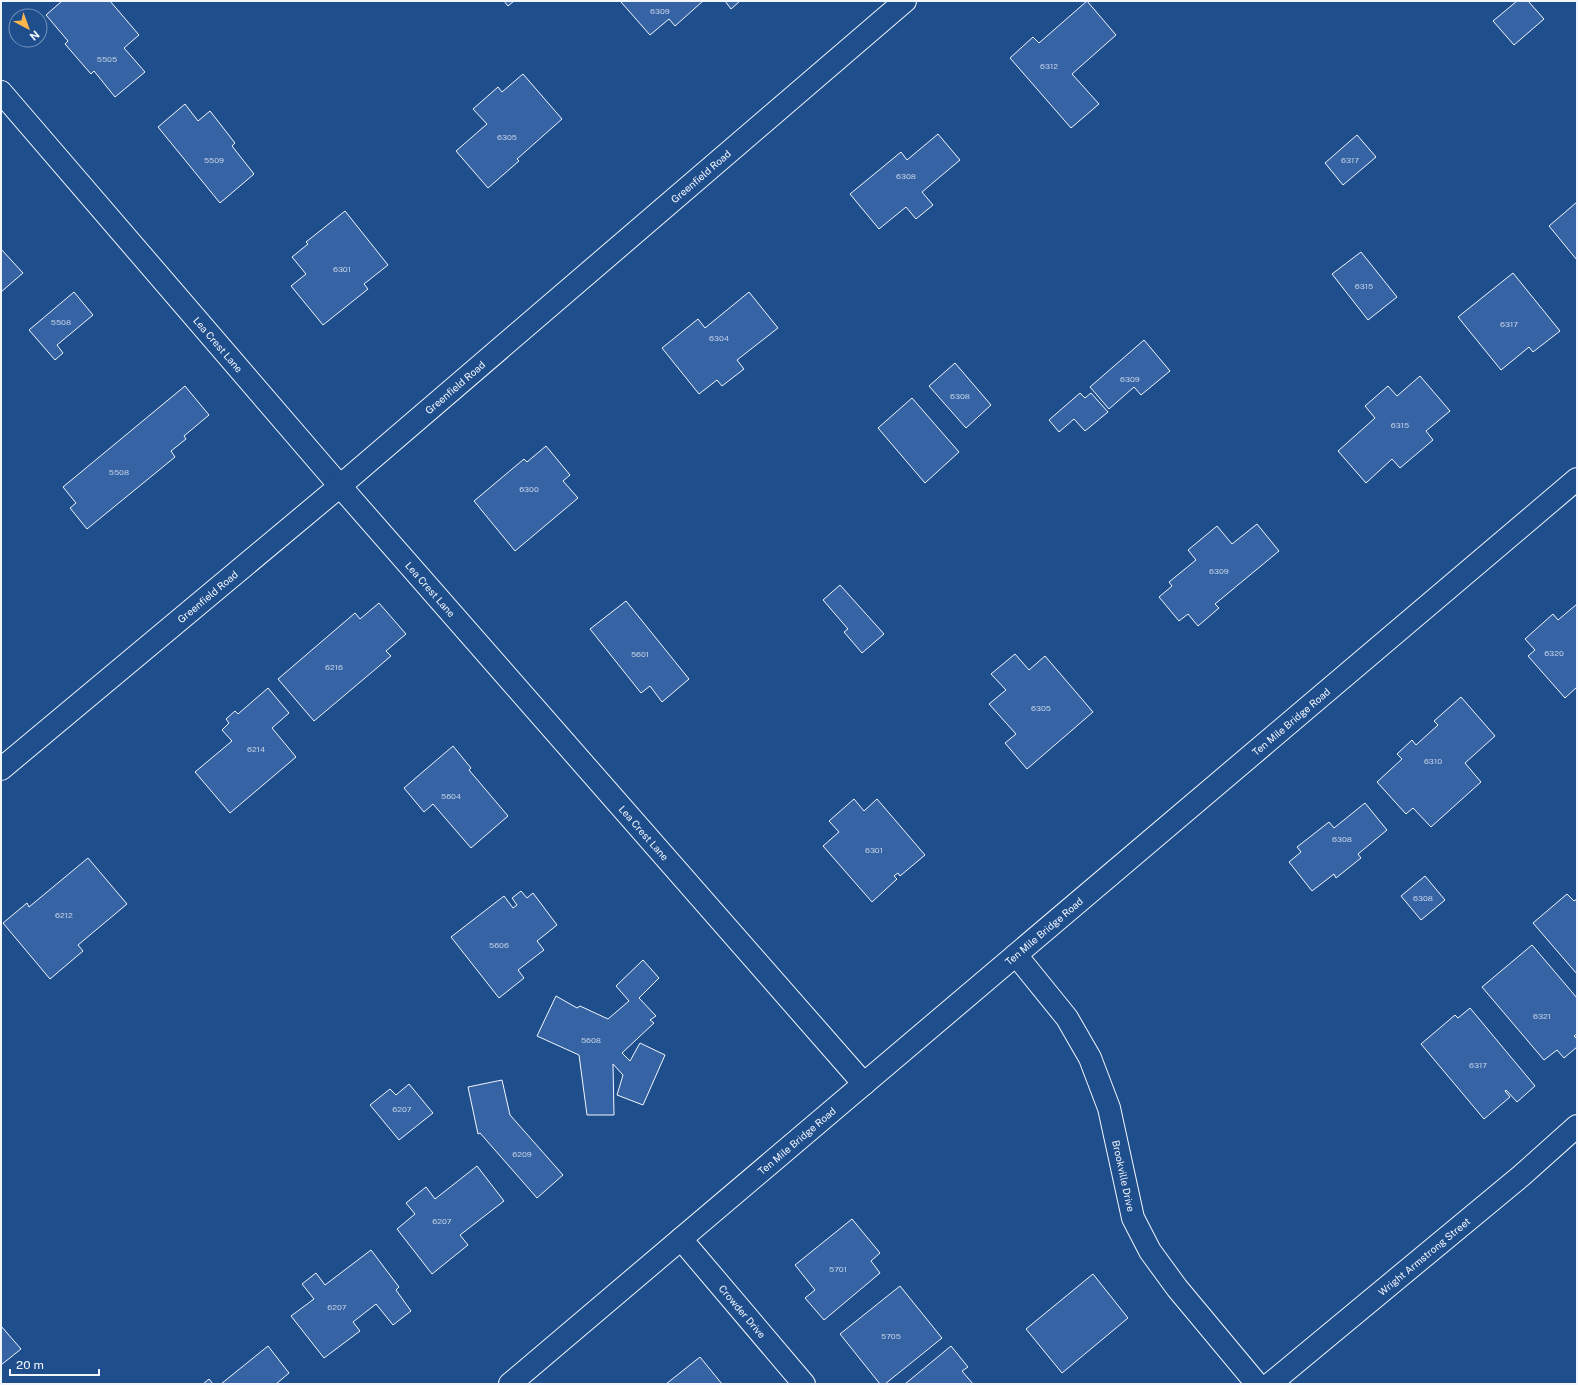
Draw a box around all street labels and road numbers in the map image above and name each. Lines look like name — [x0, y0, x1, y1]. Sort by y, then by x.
street label: Greenfield Road — [668, 147, 733, 205]
street label: Lea Crest Lane — [191, 314, 246, 375]
street label: Greenfield Road — [422, 358, 487, 416]
street label: Lea Crest Lane — [403, 559, 458, 620]
street label: Greenfield Road — [175, 568, 240, 625]
street label: Ten Mile Bridge Road — [1250, 685, 1332, 758]
street label: Lea Crest Lane — [617, 803, 672, 863]
street label: Ten Mile Bridge Road — [1002, 895, 1085, 968]
street label: Ten Mile Bridge Road — [755, 1104, 838, 1177]
street label: Brookville Drive — [1110, 1139, 1137, 1213]
street label: Wright Armstrong Street — [1376, 1215, 1472, 1298]
street label: Crowder Drive — [717, 1282, 769, 1341]

